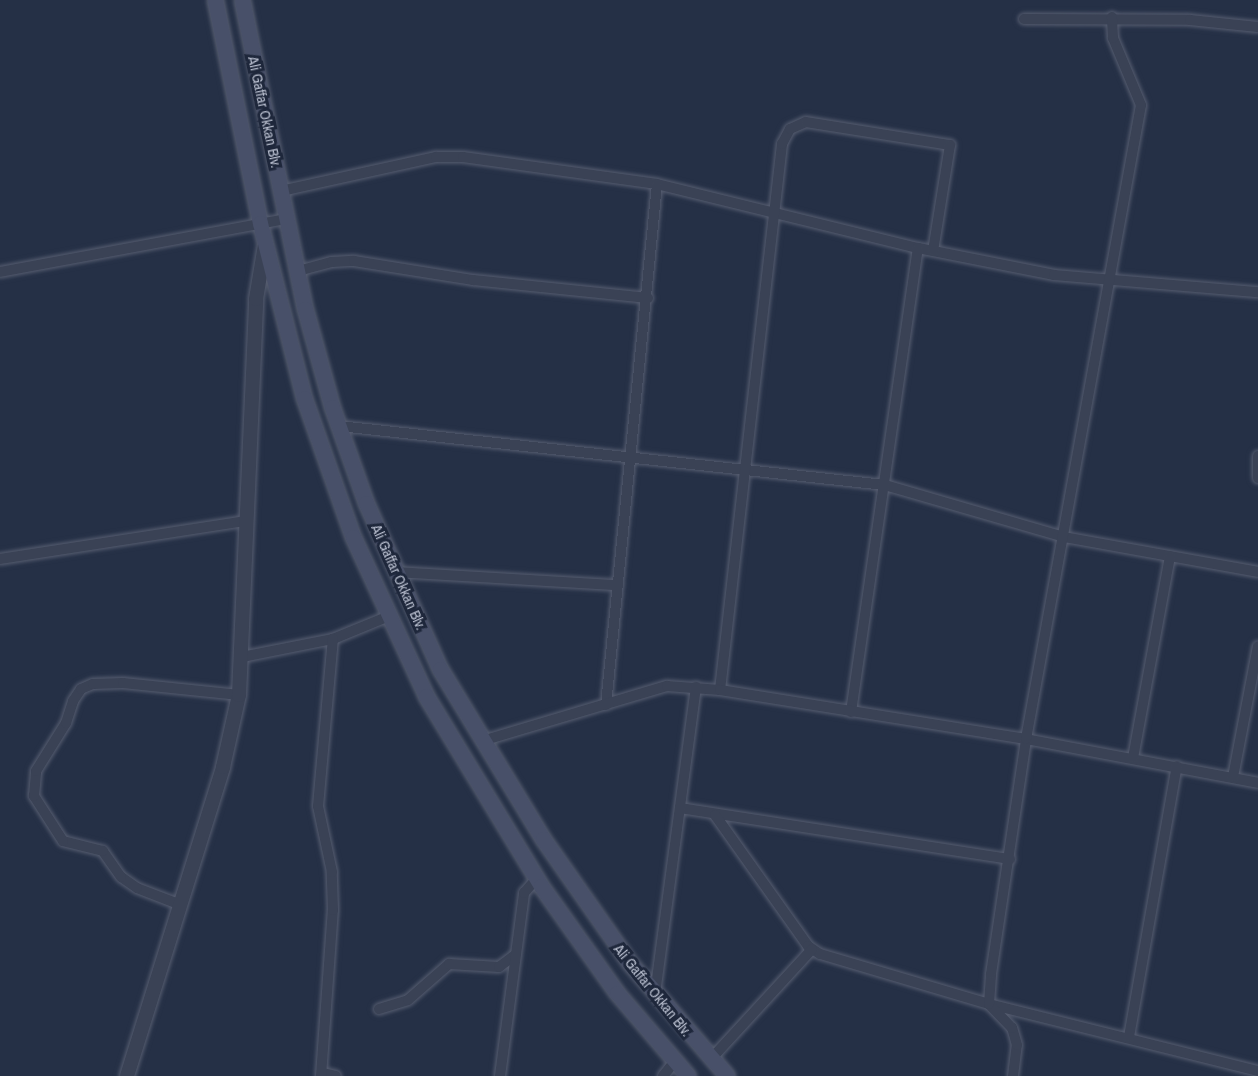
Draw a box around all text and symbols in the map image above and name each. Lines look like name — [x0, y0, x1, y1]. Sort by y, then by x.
street label: Ali Gaffar Okkan Blv. — [244, 54, 286, 170]
street label: Ali Gaffar Okkan Blv. — [368, 521, 430, 633]
street label: Ali Gaffar Okkan Blv. — [610, 940, 696, 1040]

